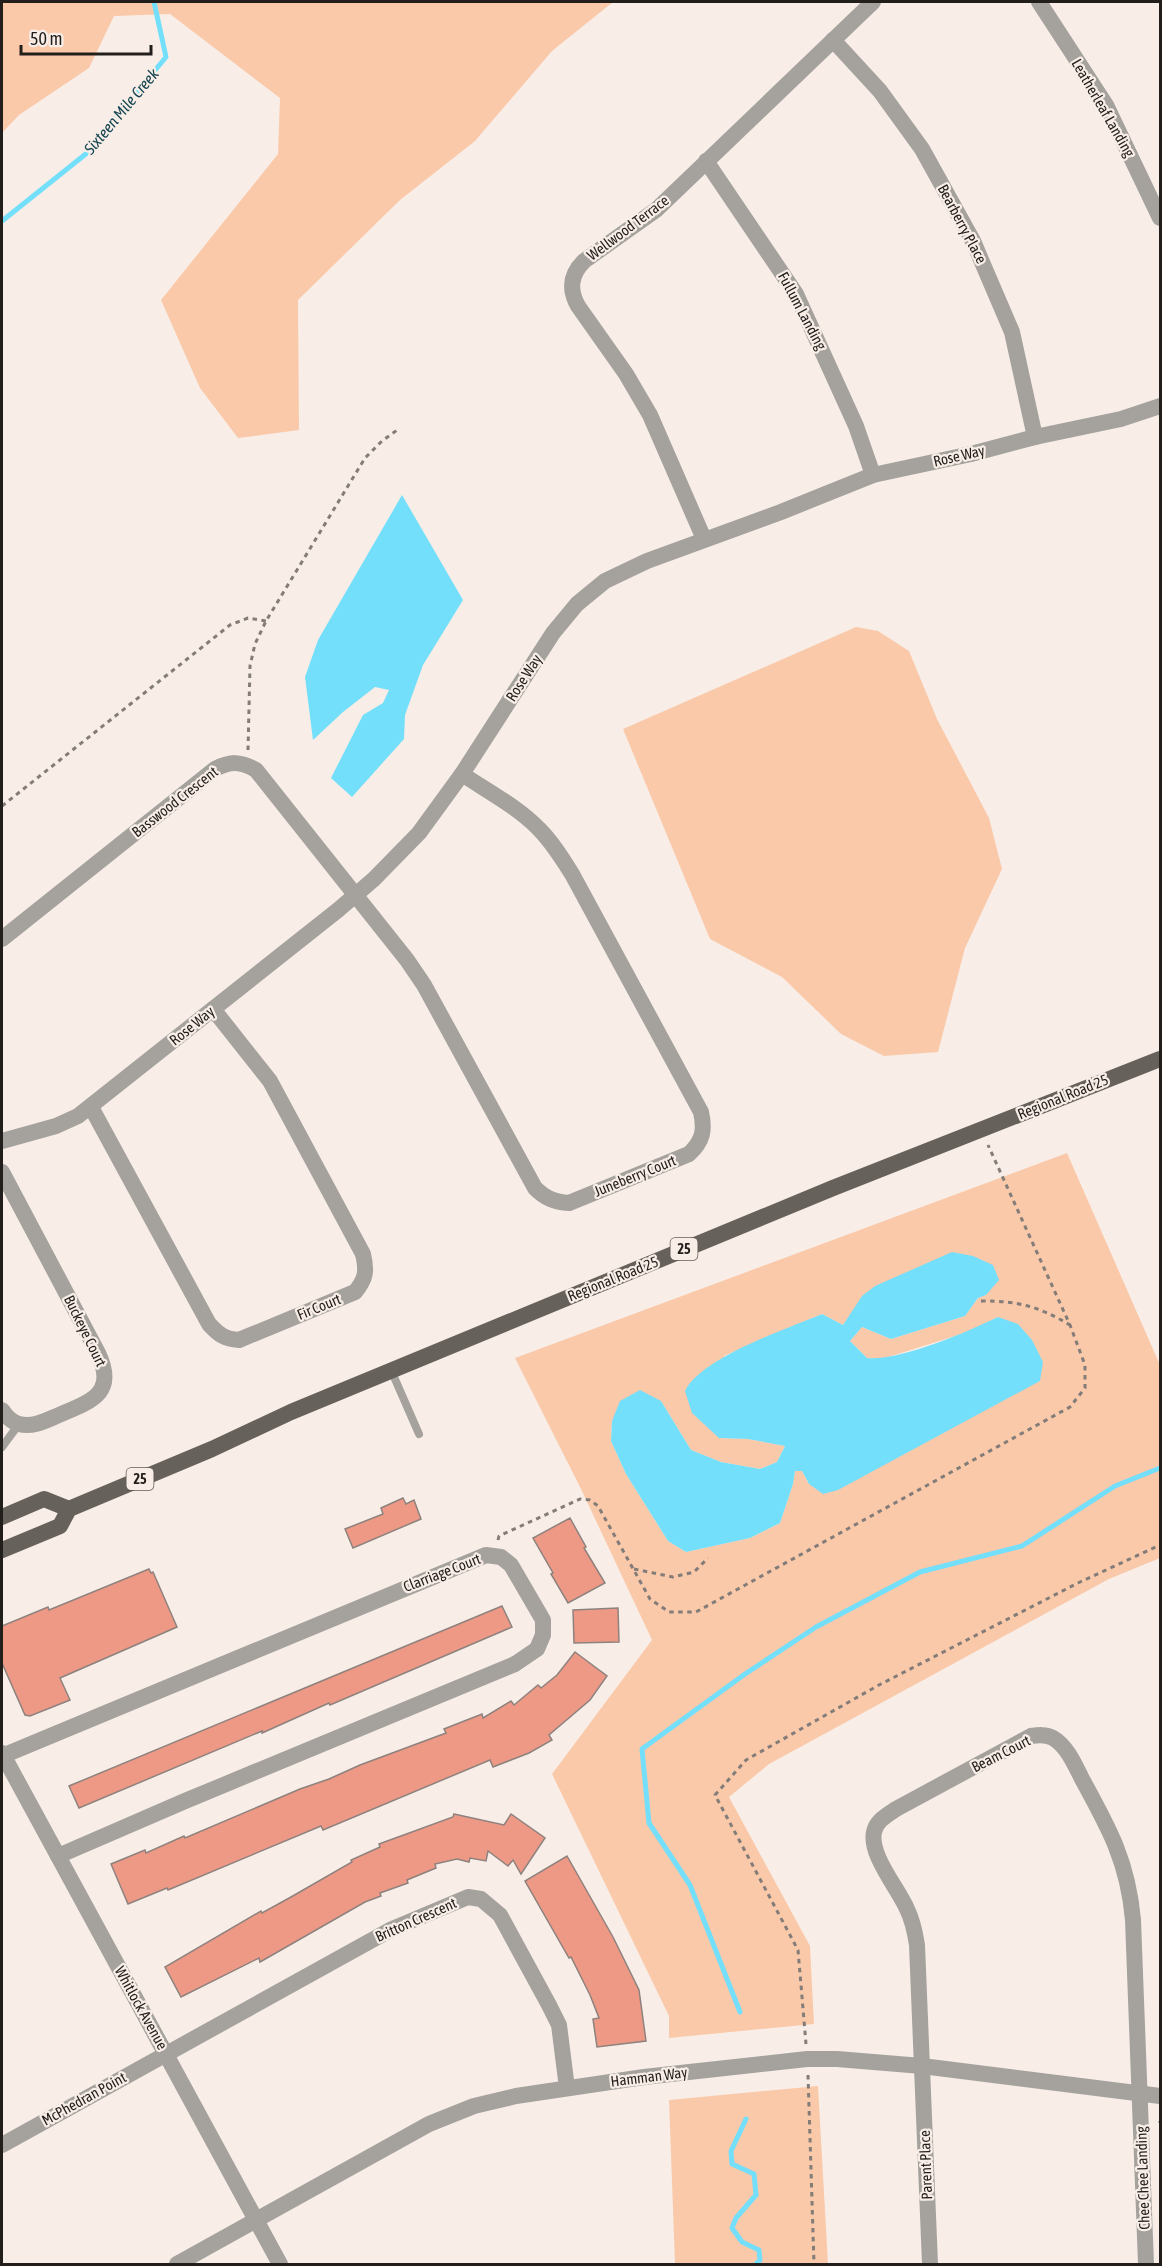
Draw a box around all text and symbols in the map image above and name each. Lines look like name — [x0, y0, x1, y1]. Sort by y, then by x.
scale bar — [21, 18, 152, 56]
text: 50 m — [30, 28, 62, 49]
street label: Leatherleaf Landing — [1068, 56, 1139, 160]
water label: Sixteen Mile Creek — [79, 64, 163, 158]
street label: Bearberry Place — [935, 181, 990, 266]
street label: Wellwood Terrace — [584, 191, 672, 264]
street label: Fullum Landing — [775, 269, 830, 353]
street label: Rose Way — [931, 441, 986, 470]
street label: Rose Way — [502, 651, 545, 704]
street label: Basswood Crescent — [128, 763, 221, 840]
street label: Rose Way — [166, 1003, 217, 1049]
street label: Regional Road 25 — [1015, 1071, 1111, 1122]
street label: Juneberry Court — [591, 1151, 678, 1200]
road number: 25 — [670, 1238, 698, 1260]
street label: Regional Road 25 — [565, 1253, 661, 1304]
street label: Fir Court — [294, 1290, 343, 1323]
street label: Buckeye Court — [61, 1292, 110, 1369]
road number: 25 — [126, 1468, 154, 1490]
street label: Clarriage Court — [401, 1550, 483, 1595]
street label: Beam Court — [969, 1732, 1033, 1776]
street label: Britton Crescent — [373, 1894, 459, 1945]
street label: Whitlock Avenue — [112, 1963, 171, 2053]
street label: Hamman Way — [610, 2063, 688, 2090]
street label: McPhedran Point — [39, 2068, 129, 2129]
street label: Chee Chee Landing — [1132, 2125, 1153, 2230]
street label: Parent Place — [916, 2130, 935, 2200]

